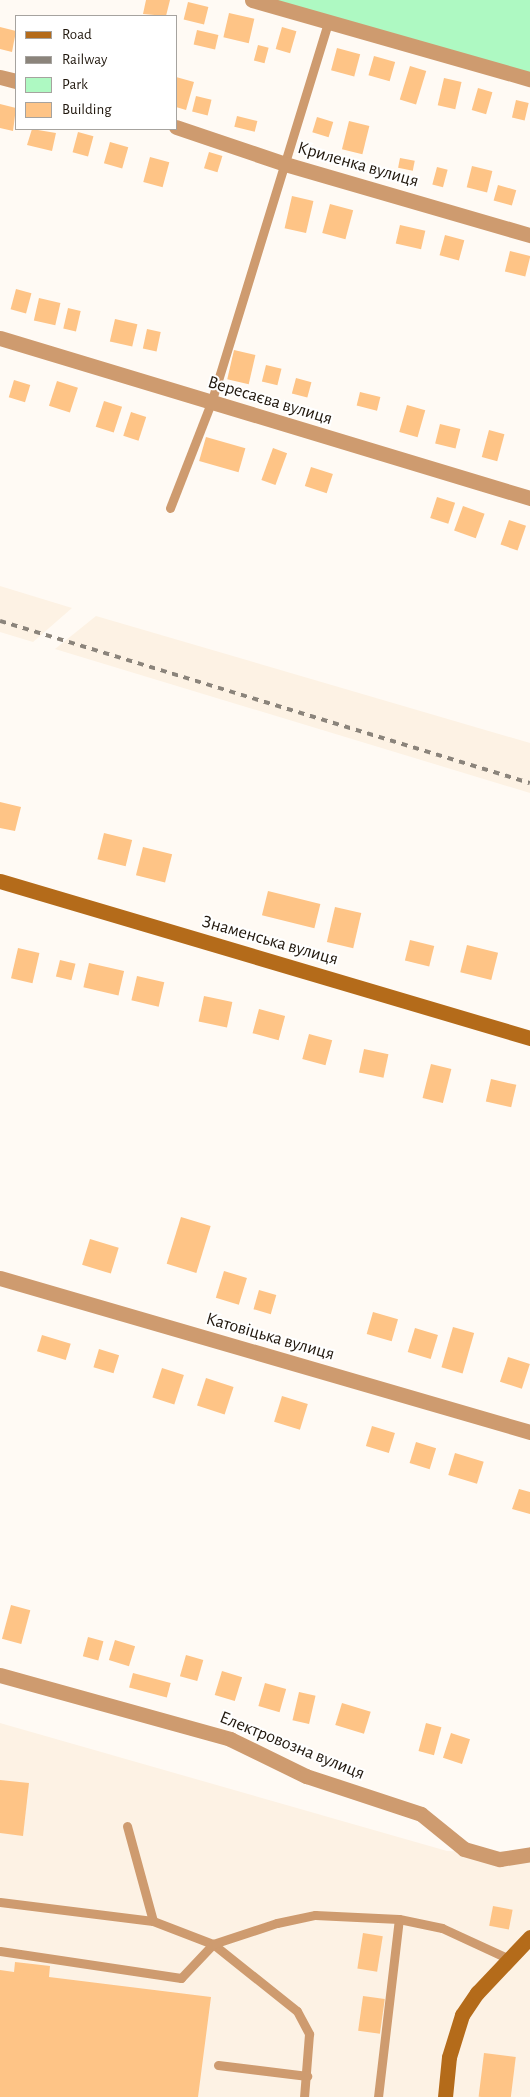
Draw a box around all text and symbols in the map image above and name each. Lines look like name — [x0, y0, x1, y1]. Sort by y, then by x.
legend — [15, 15, 178, 130]
text: Road — [62, 27, 92, 42]
text: Railway — [62, 52, 107, 67]
text: Park — [62, 77, 88, 92]
text: Building — [62, 102, 112, 117]
street label: Криленка вулиця — [295, 137, 421, 193]
street label: Вересаєва вулиця — [205, 372, 335, 430]
street label: Знаменська вулиця — [199, 911, 341, 971]
street label: Катовіцька вулиця — [203, 1308, 337, 1366]
street label: Електровозна вулиця — [216, 1707, 368, 1785]

